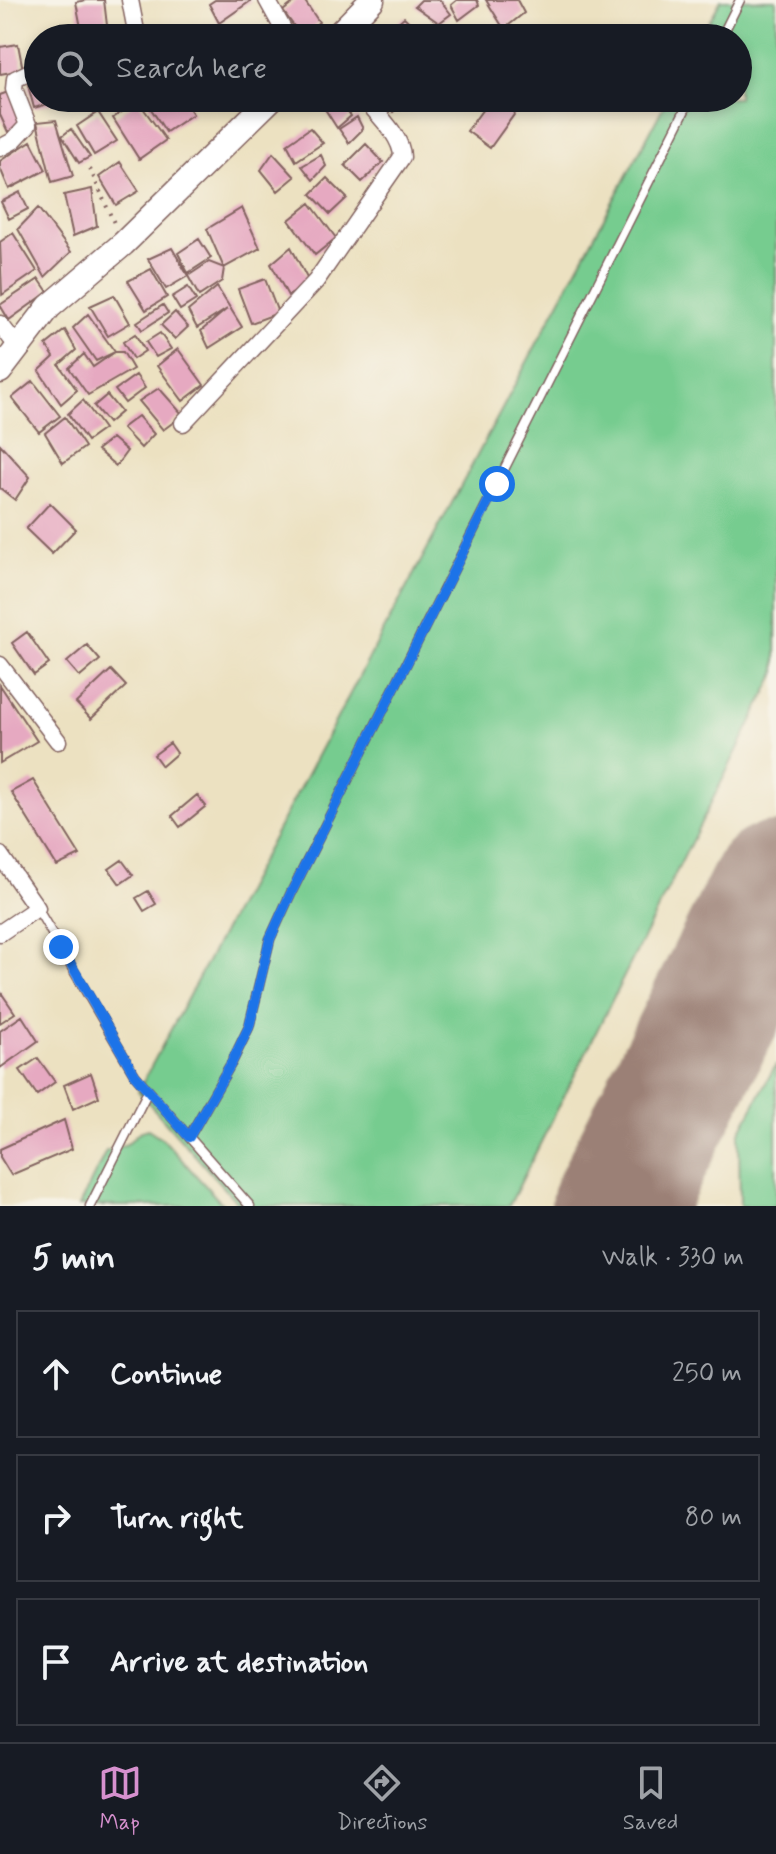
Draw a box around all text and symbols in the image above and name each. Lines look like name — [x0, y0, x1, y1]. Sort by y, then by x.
search box — [24, 24, 752, 112]
icon: search — [52, 46, 96, 90]
text: Search here — [116, 49, 267, 88]
route start — [479, 466, 515, 502]
route end — [43, 929, 79, 965]
text: 5 min — [32, 1236, 115, 1281]
text: Walk · 330 m — [602, 1241, 744, 1275]
icon: ahead — [34, 1352, 78, 1396]
text: Continue — [110, 1355, 222, 1394]
text: 250 m — [672, 1357, 742, 1391]
icon: right — [34, 1496, 78, 1540]
text: Turn right — [110, 1499, 243, 1538]
text: 80 m — [685, 1501, 742, 1535]
icon: arrive — [34, 1640, 78, 1684]
text: Arrive at destination — [110, 1643, 368, 1682]
tab: Map — [98, 1761, 142, 1837]
tab: Directions — [337, 1761, 427, 1837]
tab: Saved — [623, 1761, 678, 1837]

